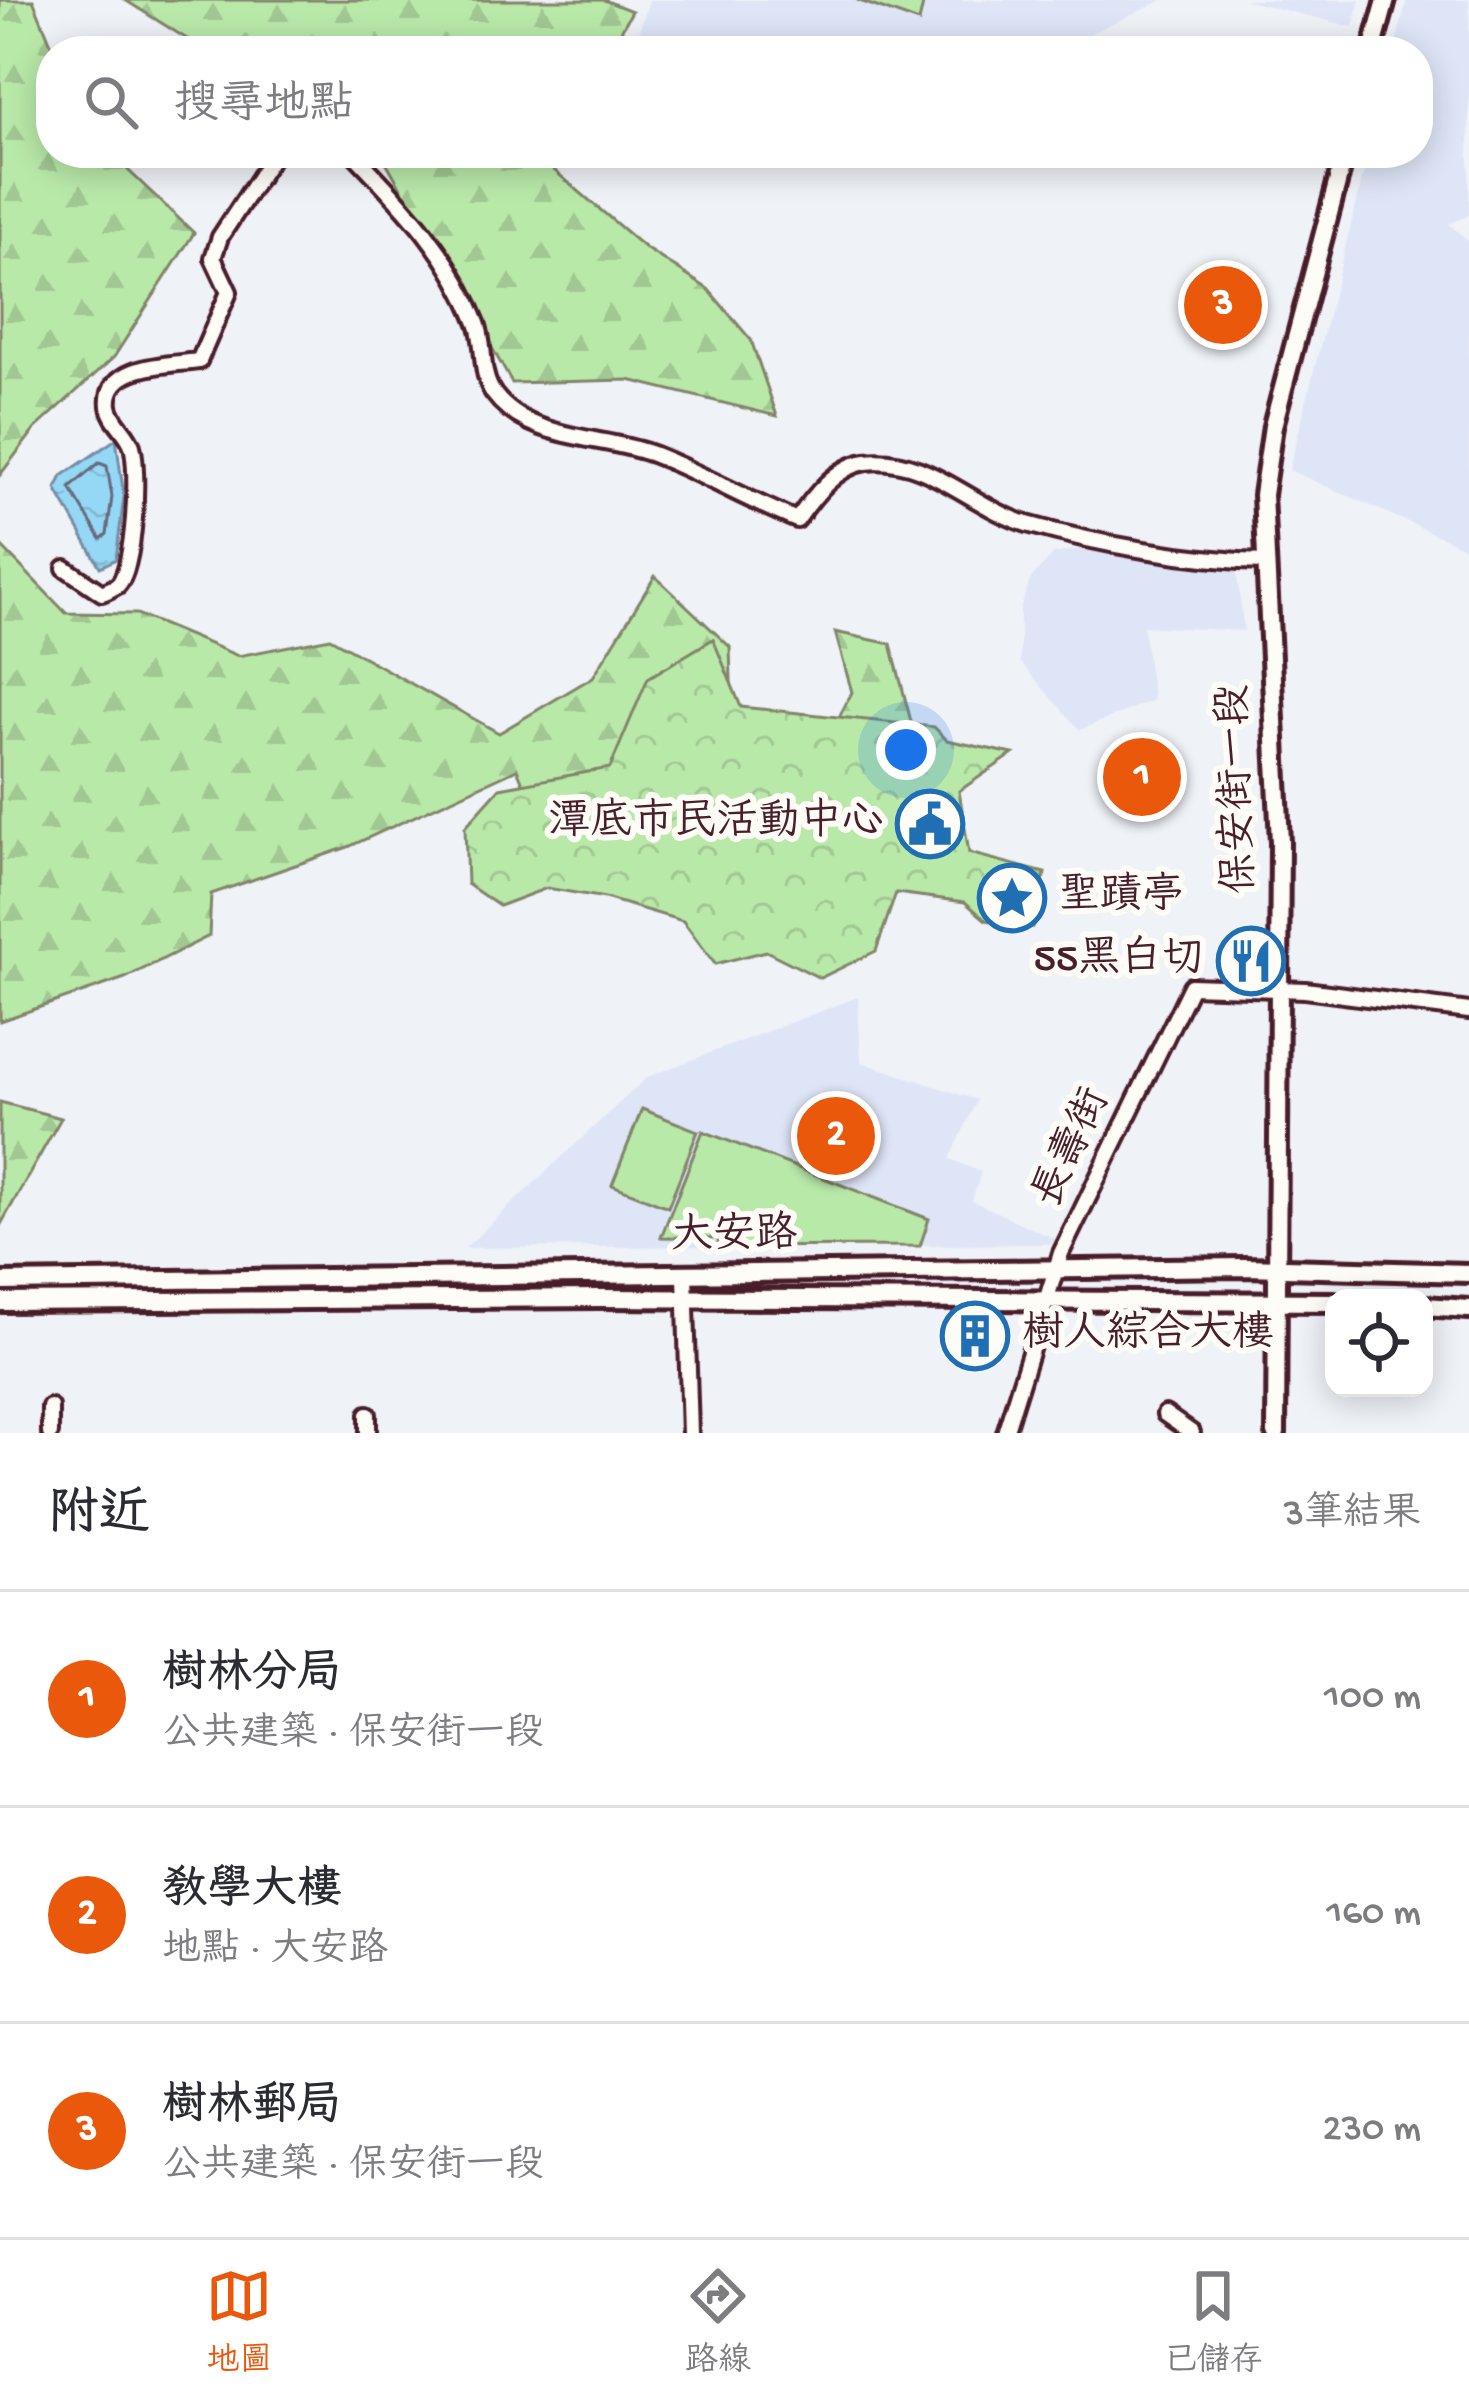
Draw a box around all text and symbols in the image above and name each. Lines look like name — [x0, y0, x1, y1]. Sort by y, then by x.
search box — [36, 36, 1433, 168]
icon: search — [78, 69, 144, 135]
text: 搜尋地點 — [174, 81, 354, 134]
pin: 3 — [1184, 260, 1262, 350]
street label: 保安街一段 — [1210, 683, 1268, 895]
your location — [876, 720, 936, 780]
pin: 1 — [1103, 732, 1181, 822]
public building icon: 潭底市民活動中心 — [895, 789, 965, 859]
place label: 潭底市民活動中心 — [548, 797, 884, 849]
place icon: 聖蹟亭 — [977, 863, 1047, 933]
place label: 聖蹟亭 — [1058, 871, 1184, 923]
restaurant icon: 55黑白切 — [1216, 926, 1286, 996]
place label: 55黑白切 — [1034, 935, 1204, 986]
street label: 長壽街 — [1022, 1080, 1123, 1216]
pin: 2 — [797, 1091, 875, 1181]
street label: 大安路 — [671, 1209, 797, 1264]
map controls — [1325, 1289, 1433, 1397]
button: locate — [1325, 1289, 1433, 1397]
building icon: 樹人綜合大樓 — [940, 1301, 1010, 1371]
place label: 樹人綜合大樓 — [1022, 1309, 1274, 1361]
text: 附近 — [48, 1488, 150, 1548]
text: 3筆結果 — [1284, 1493, 1421, 1539]
text: 樹林分局 — [162, 1650, 342, 1703]
text: 1 — [79, 1676, 95, 1722]
text: 100 m — [1324, 1676, 1421, 1722]
text: 公共建築 · 保安街一段 — [162, 1713, 544, 1759]
text: 教學大樓 — [162, 1866, 342, 1919]
text: 2 — [77, 1892, 97, 1938]
text: 160 m — [1326, 1892, 1421, 1938]
text: 地點 · 大安路 — [162, 1929, 388, 1975]
text: 樹林郵局 — [162, 2082, 342, 2135]
text: 3 — [77, 2108, 97, 2154]
text: 230 m — [1323, 2108, 1421, 2154]
text: 公共建築 · 保安街一段 — [162, 2145, 544, 2191]
tab: 地圖 — [206, 2263, 272, 2382]
tab: 路線 — [685, 2263, 751, 2382]
tab: 已儲存 — [1164, 2263, 1263, 2382]

